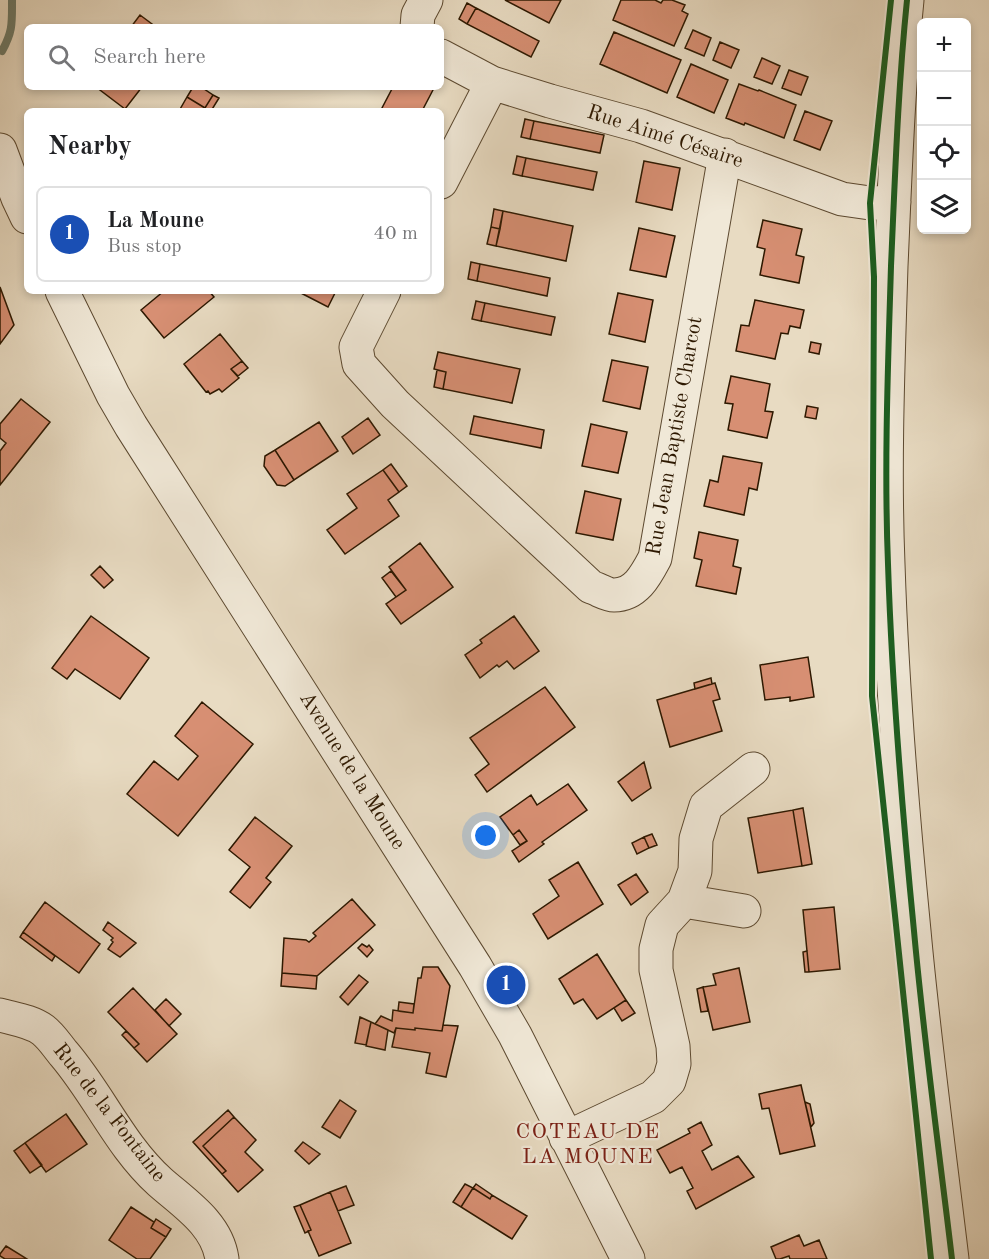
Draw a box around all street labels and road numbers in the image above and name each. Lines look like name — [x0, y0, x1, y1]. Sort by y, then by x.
street label: Rue Aimé Césaire — [584, 102, 746, 172]
street label: Rue Jean Baptiste Charcot — [644, 315, 706, 557]
street label: Avenue de la Moune — [295, 689, 409, 853]
street label: Rue de la Fontaine — [49, 1040, 169, 1186]

